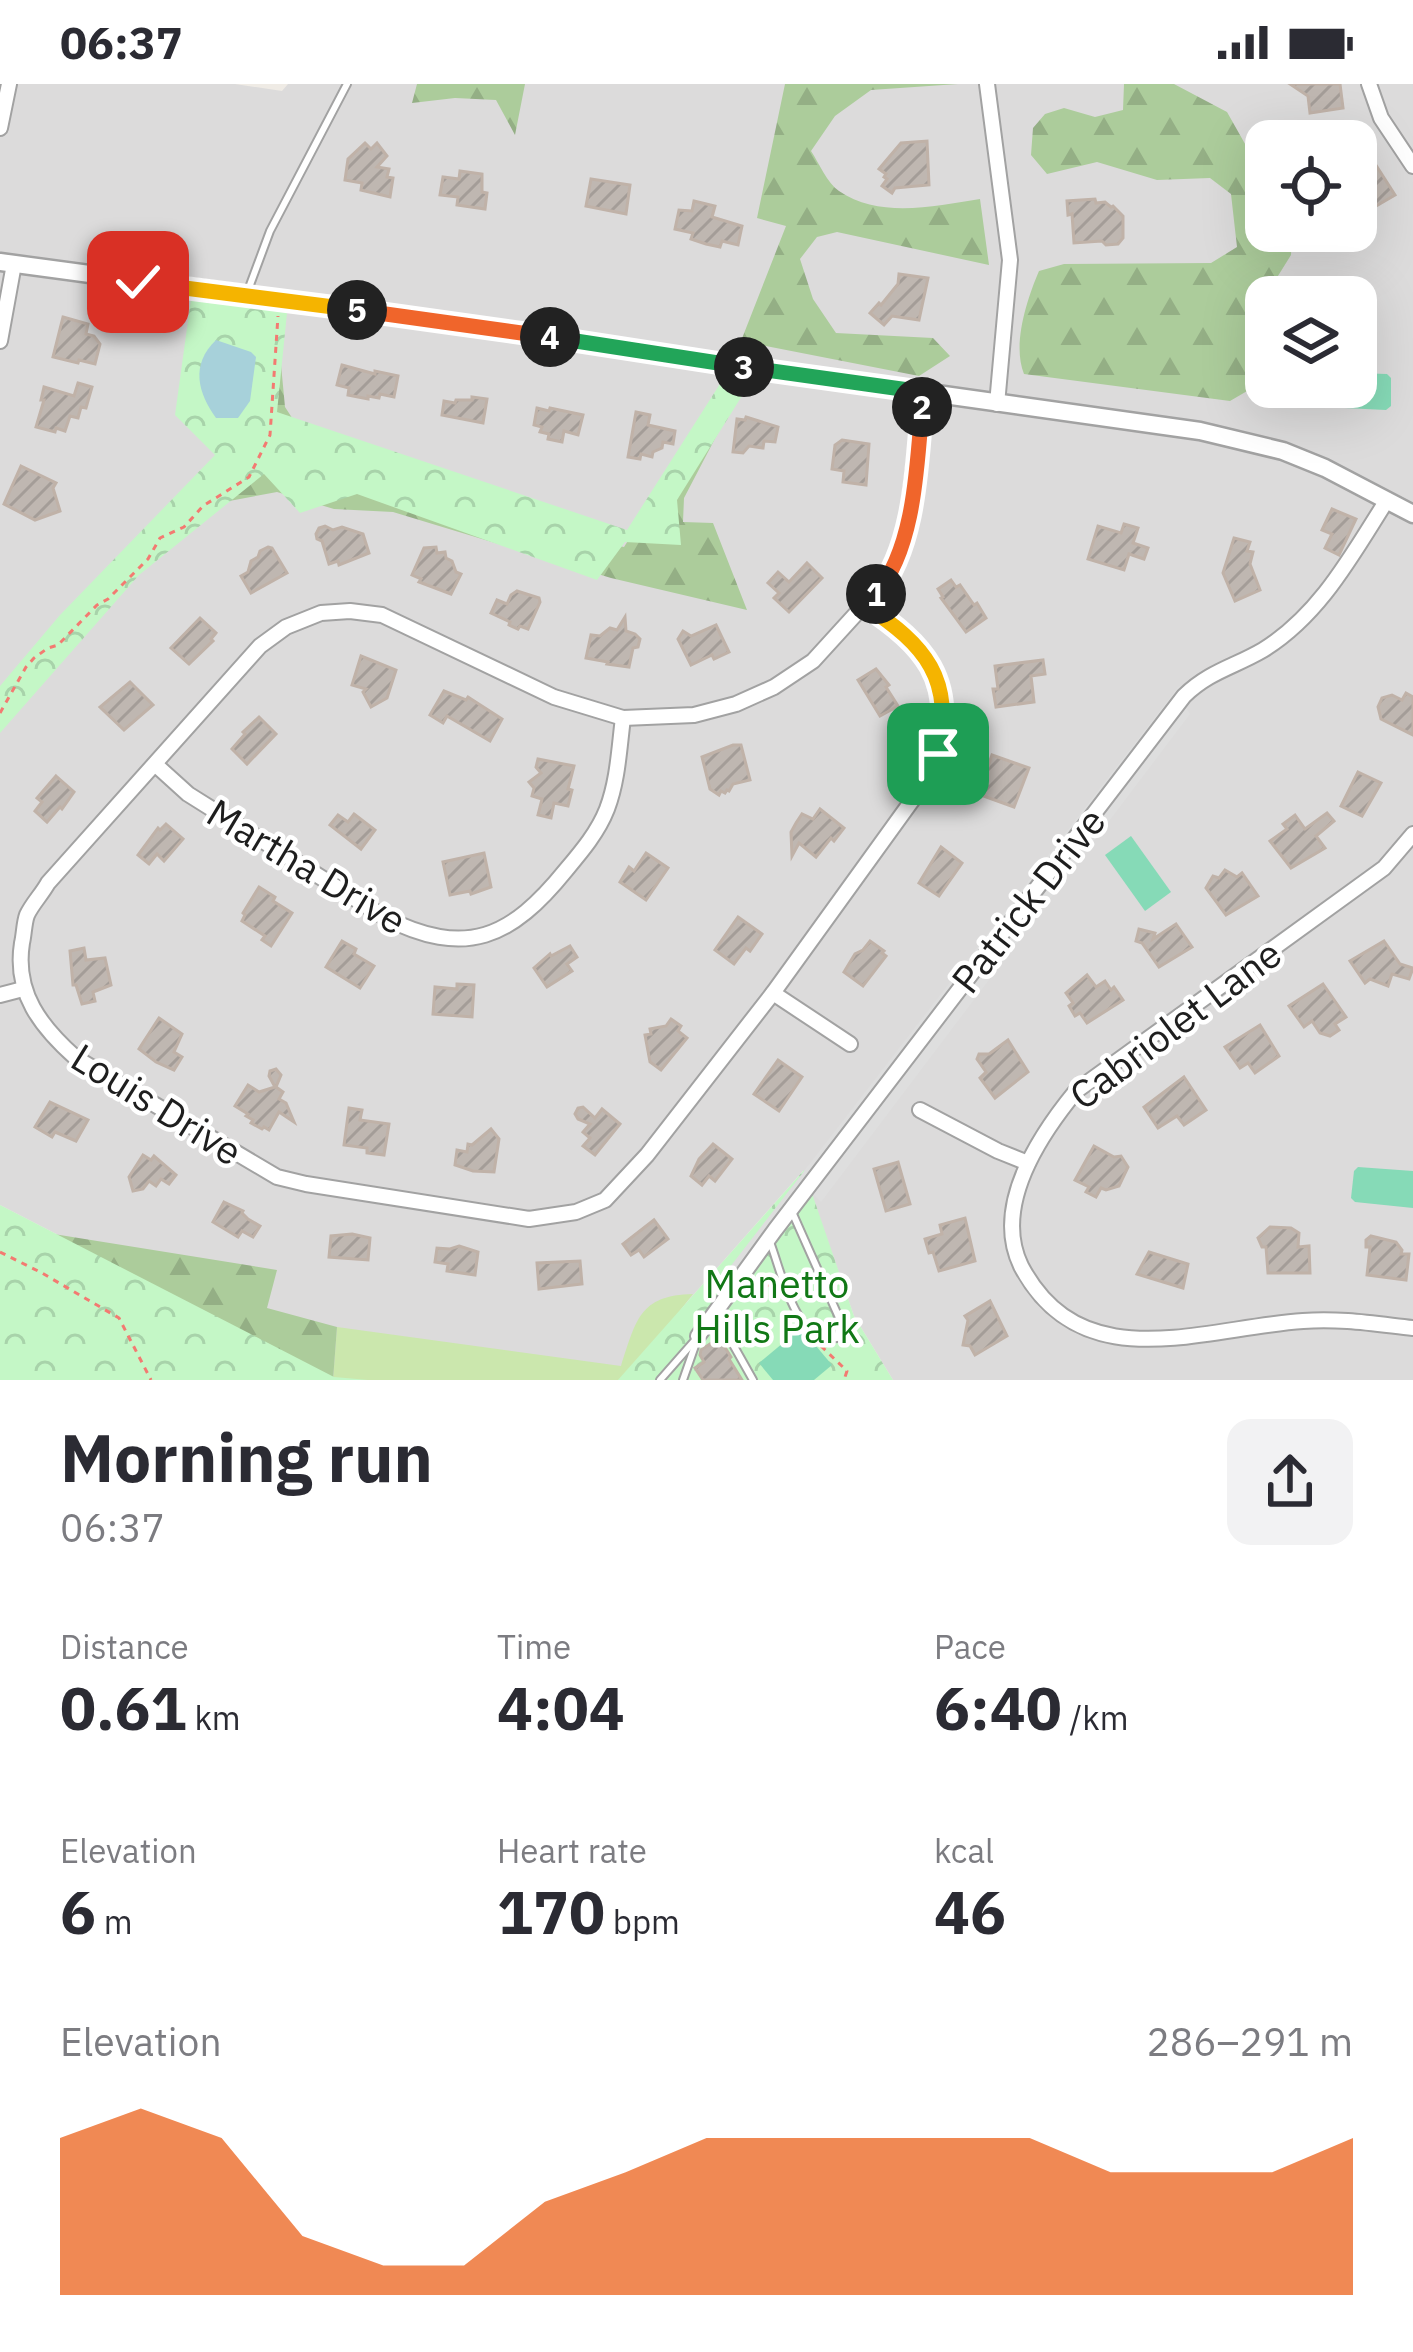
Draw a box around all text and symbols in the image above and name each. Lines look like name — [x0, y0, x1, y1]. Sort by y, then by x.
text: 06:37 — [60, 13, 183, 71]
map controls — [1245, 120, 1377, 408]
button: locate — [1245, 120, 1377, 252]
pin — [87, 231, 189, 333]
icon: check — [105, 249, 171, 315]
button: layers — [1245, 276, 1377, 408]
pin: 5 — [327, 280, 387, 340]
text: 5 — [347, 288, 367, 331]
pin: 4 — [520, 307, 580, 367]
text: 4 — [540, 315, 560, 358]
pin: 3 — [714, 337, 774, 397]
text: 3 — [734, 345, 754, 388]
pin: 2 — [892, 377, 952, 437]
text: 2 — [912, 385, 932, 428]
pin: 1 — [846, 564, 906, 624]
text: 1 — [866, 572, 886, 615]
pin — [887, 703, 989, 805]
icon: arrive — [905, 721, 971, 787]
street label: Martha Drive — [198, 787, 416, 945]
street label: Patrick Drive — [940, 797, 1116, 1003]
street label: Cabriolet Lane — [1059, 928, 1291, 1120]
street label: Louis Drive — [62, 1032, 252, 1176]
park label: Manetto Hills Park — [694, 1258, 860, 1354]
text: Morning run — [60, 1414, 433, 1500]
button: share — [1227, 1419, 1353, 1545]
text: 06:37 — [60, 1502, 165, 1553]
text: Distance — [60, 1625, 189, 1668]
text: Time — [497, 1625, 571, 1668]
text: Pace — [934, 1625, 1006, 1668]
text: 0.61 — [60, 1668, 187, 1747]
text: 4:04 — [497, 1668, 625, 1747]
text: 6:40 — [934, 1668, 1062, 1747]
text: km — [187, 1696, 241, 1739]
text: /km — [1062, 1696, 1128, 1739]
text: Elevation — [60, 1829, 197, 1872]
text: Heart rate — [497, 1829, 647, 1872]
text: kcal — [934, 1829, 994, 1872]
text: 6 — [60, 1872, 96, 1951]
text: 170 — [497, 1872, 605, 1951]
text: 46 — [934, 1872, 1006, 1951]
text: m — [96, 1900, 133, 1943]
text: bpm — [605, 1900, 680, 1943]
text: Elevation — [60, 2016, 222, 2067]
text: 286–291 m — [1146, 2016, 1353, 2067]

